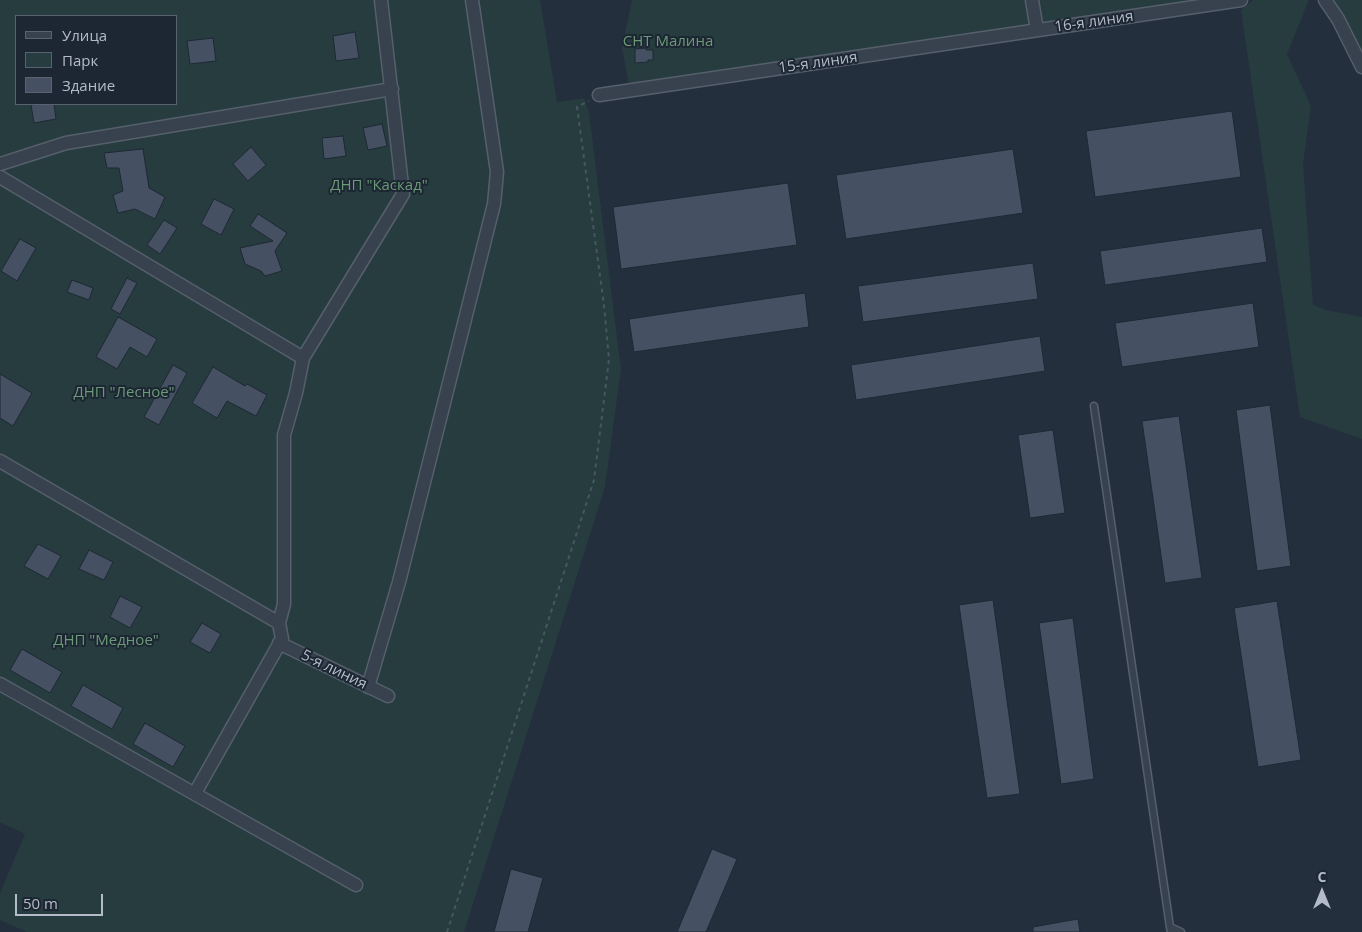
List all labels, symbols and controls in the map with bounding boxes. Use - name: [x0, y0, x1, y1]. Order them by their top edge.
- street label: 16-я линия: [1053, 8, 1135, 36]
- legend: [15, 15, 178, 105]
- text: Улица: [62, 25, 107, 45]
- park label: СНТ Малина: [623, 33, 713, 51]
- street label: 15-я линия: [777, 49, 859, 77]
- text: Парк: [62, 50, 98, 70]
- text: Здание: [62, 75, 115, 95]
- park label: ДНП "Каскад": [330, 177, 428, 195]
- park label: ДНП "Лесное": [73, 384, 175, 402]
- park label: ДНП "Медное": [53, 632, 159, 650]
- street label: 5-я линия: [298, 646, 370, 694]
- north arrow: [1297, 867, 1347, 917]
- text: С: [1318, 867, 1326, 886]
- scale bar: [18, 884, 105, 916]
- text: 50 m: [23, 893, 58, 913]

